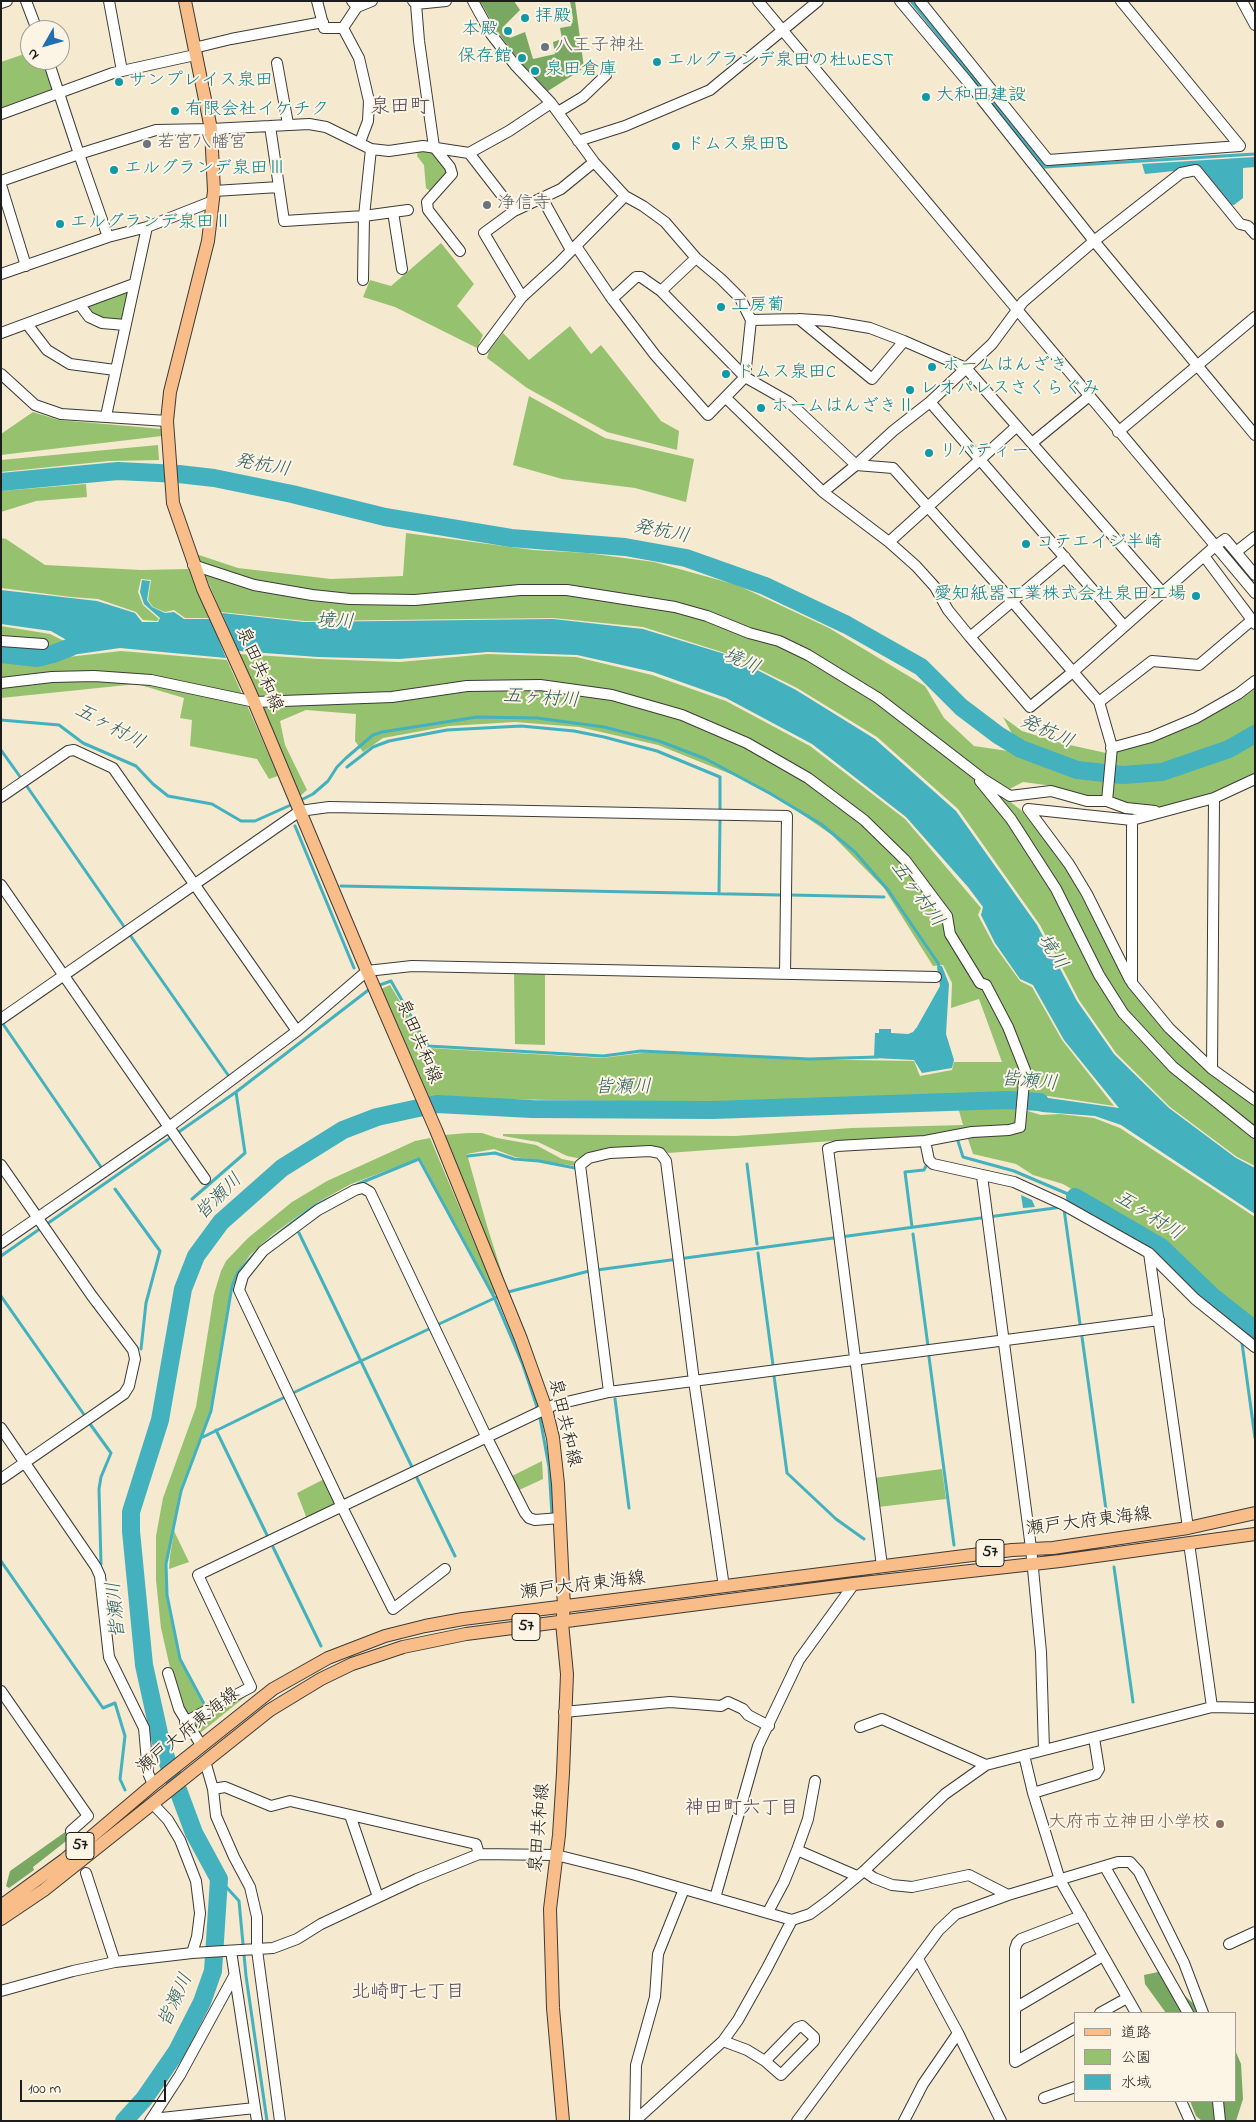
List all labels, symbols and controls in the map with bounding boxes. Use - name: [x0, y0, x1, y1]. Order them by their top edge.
- place label: 拝殿: [535, 7, 571, 29]
- marker: 拝殿: [519, 12, 531, 24]
- north arrow: [20, 20, 70, 70]
- place label: 本殿: [462, 20, 498, 42]
- marker: 本殿: [502, 25, 514, 37]
- place label: 八王子神社: [555, 36, 645, 58]
- marker: 八王子神社: [539, 41, 551, 53]
- text: N: [22, 44, 45, 64]
- place label: 保存館: [458, 47, 512, 69]
- place label: エルグランデ泉田の杜WEST: [667, 51, 894, 73]
- marker: 保存館: [516, 52, 528, 64]
- marker: エルグランデ泉田の杜WEST: [651, 56, 663, 68]
- place label: 泉田倉庫: [545, 60, 617, 82]
- marker: 泉田倉庫: [529, 65, 541, 77]
- place label: サンプレイス泉田: [129, 71, 273, 93]
- marker: サンプレイス泉田: [113, 76, 125, 88]
- place label: 大和田建設: [936, 86, 1026, 108]
- marker: 大和田建設: [920, 91, 932, 103]
- district label: 泉田町: [370, 97, 430, 121]
- place label: 有限会社イケチク: [185, 100, 329, 122]
- marker: 有限会社イケチク: [169, 105, 181, 117]
- place label: 若宮八幡宮: [157, 133, 247, 155]
- place label: ドムス泉田B: [686, 135, 788, 157]
- marker: 若宮八幡宮: [141, 138, 153, 150]
- marker: ドムス泉田B: [670, 140, 682, 152]
- place label: エルグランデ泉田Ⅲ: [124, 159, 286, 181]
- marker: エルグランデ泉田Ⅲ: [108, 164, 120, 176]
- place label: 浄信寺: [497, 194, 551, 216]
- marker: 浄信寺: [481, 199, 493, 211]
- place label: エルグランデ泉田Ⅱ: [70, 213, 232, 235]
- marker: エルグランデ泉田Ⅱ: [54, 218, 66, 230]
- place label: 工房葡: [731, 296, 785, 318]
- marker: 工房葡: [715, 301, 727, 313]
- place label: ホームはんざき: [942, 356, 1068, 378]
- marker: ホームはんざき: [926, 361, 938, 373]
- place label: ドムス泉田C: [736, 363, 836, 385]
- marker: ドムス泉田C: [720, 368, 732, 380]
- place label: レオパレスさくらぐみ: [920, 379, 1100, 401]
- marker: レオパレスさくらぐみ: [904, 384, 916, 396]
- place label: ホームはんざきⅡ: [771, 397, 915, 419]
- marker: ホームはんざきⅡ: [755, 402, 767, 414]
- place label: リバティー: [939, 442, 1029, 464]
- marker: リバティー: [923, 447, 935, 459]
- water label: 発杭川: [232, 451, 292, 483]
- water label: 発杭川: [631, 516, 691, 550]
- place label: コテエイジ半崎: [1036, 533, 1162, 555]
- marker: コテエイジ半崎: [1020, 538, 1032, 550]
- place label: 愛知紙器工業株式会社泉田工場: [934, 585, 1186, 607]
- marker: 愛知紙器工業株式会社泉田工場: [1190, 590, 1202, 602]
- water label: 境川: [315, 611, 355, 635]
- street label: 泉田共和線: [230, 624, 286, 716]
- water label: 境川: [719, 645, 763, 681]
- water label: 五ヶ村川: [502, 686, 580, 714]
- water label: 五ヶ村川: [70, 700, 148, 756]
- water label: 発杭川: [1015, 711, 1077, 755]
- water label: 五ヶ村川: [884, 858, 948, 932]
- water label: 境川: [1031, 931, 1071, 975]
- street label: 泉田共和線: [389, 996, 445, 1088]
- water label: 皆瀬川: [1000, 1069, 1058, 1097]
- water label: 皆瀬川: [595, 1078, 651, 1100]
- water label: 皆瀬川: [192, 1170, 248, 1226]
- water label: 五ヶ村川: [1110, 1187, 1186, 1247]
- street label: 泉田共和線: [542, 1377, 584, 1469]
- street label: 瀬戸大府東海線: [1025, 1505, 1153, 1541]
- road number: 57: [976, 1540, 1004, 1566]
- street label: 瀬戸大府東海線: [519, 1569, 647, 1605]
- water label: 皆瀬川: [104, 1581, 132, 1639]
- road number: 57: [512, 1614, 540, 1640]
- street label: 瀬戸大府東海線: [133, 1684, 245, 1780]
- street label: 泉田共和線: [526, 1782, 556, 1874]
- district label: 神田町六丁目: [685, 1799, 799, 1821]
- place label: 大府市立神田小学校: [1048, 1813, 1210, 1835]
- marker: 大府市立神田小学校: [1214, 1818, 1226, 1830]
- road number: 57: [66, 1832, 94, 1860]
- water label: 皆瀬川: [155, 1970, 199, 2032]
- district label: 北崎町七丁目: [351, 1983, 465, 2005]
- legend: [1074, 2012, 1236, 2102]
- text: 道路: [1121, 2022, 1151, 2044]
- text: 公園: [1121, 2047, 1151, 2069]
- scale bar: [22, 2070, 169, 2102]
- text: 水域: [1121, 2072, 1151, 2094]
- text: 100 m: [28, 2078, 61, 2100]

